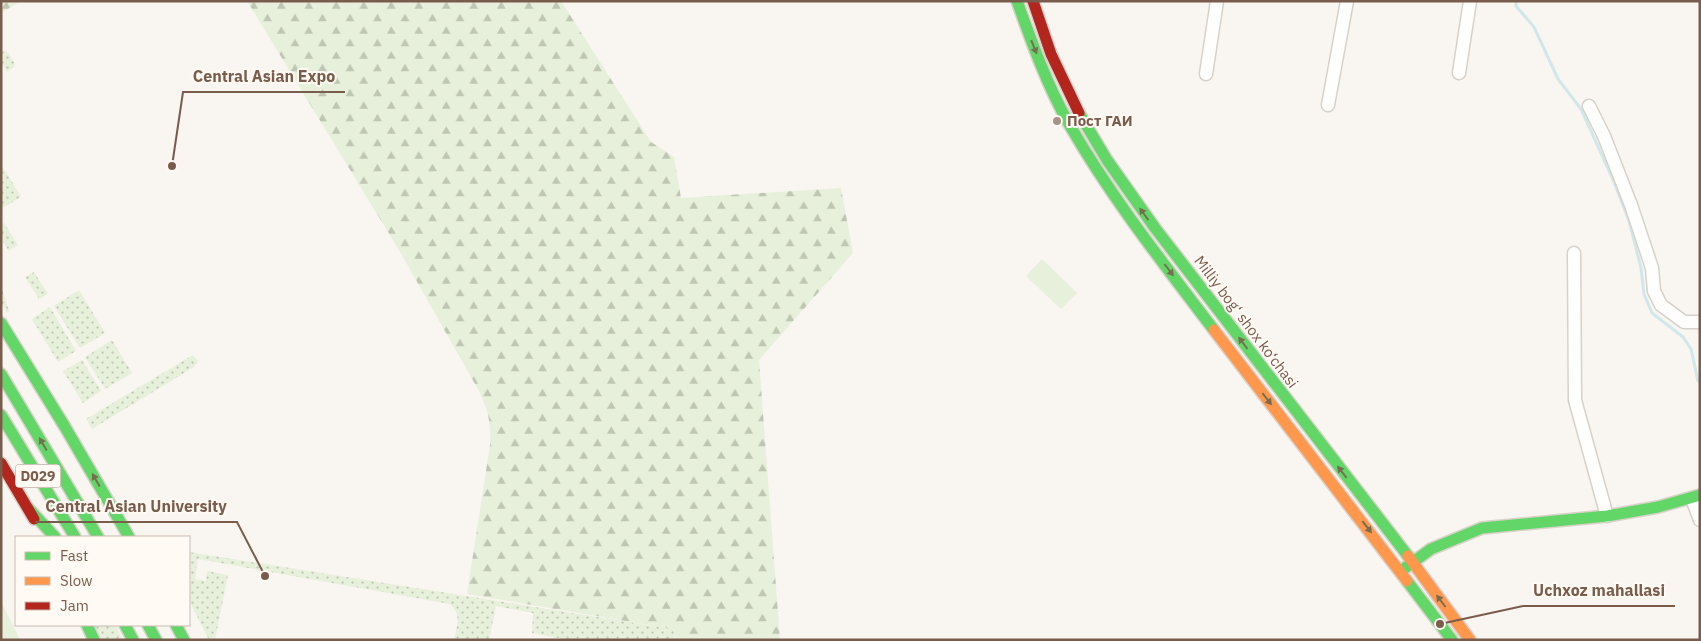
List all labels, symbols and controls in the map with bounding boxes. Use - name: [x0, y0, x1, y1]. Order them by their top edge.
- one-way arrow: [1030, 40, 1038, 55]
- callout: Central Asian Expo: [183, 61, 345, 92]
- text: Central Asian Expo: [193, 66, 335, 86]
- place label: Пост ГАИ: [1067, 111, 1133, 130]
- marker: Пост ГАИ: [1051, 115, 1063, 127]
- one-way arrow: [1139, 208, 1150, 221]
- street label: Milliy bog‘ shox ko‘chasi: [1190, 252, 1302, 392]
- one-way arrow: [1164, 263, 1174, 277]
- one-way arrow: [1237, 337, 1248, 350]
- one-way arrow: [1262, 392, 1273, 405]
- one-way arrow: [39, 437, 48, 450]
- road number: D029: [15, 464, 60, 488]
- one-way arrow: [1337, 466, 1348, 479]
- one-way arrow: [91, 473, 100, 486]
- callout: Central Asian University: [35, 491, 237, 522]
- text: Central Asian University: [45, 496, 227, 516]
- one-way arrow: [1361, 520, 1372, 533]
- legend: [15, 536, 190, 626]
- text: Fast: [60, 546, 88, 565]
- text: Slow: [60, 571, 93, 590]
- callout: Uchxoz mahallasi: [1523, 575, 1675, 606]
- text: Uchxoz mahallasi: [1533, 580, 1665, 600]
- one-way arrow: [1436, 594, 1446, 608]
- text: Jam: [60, 596, 89, 615]

